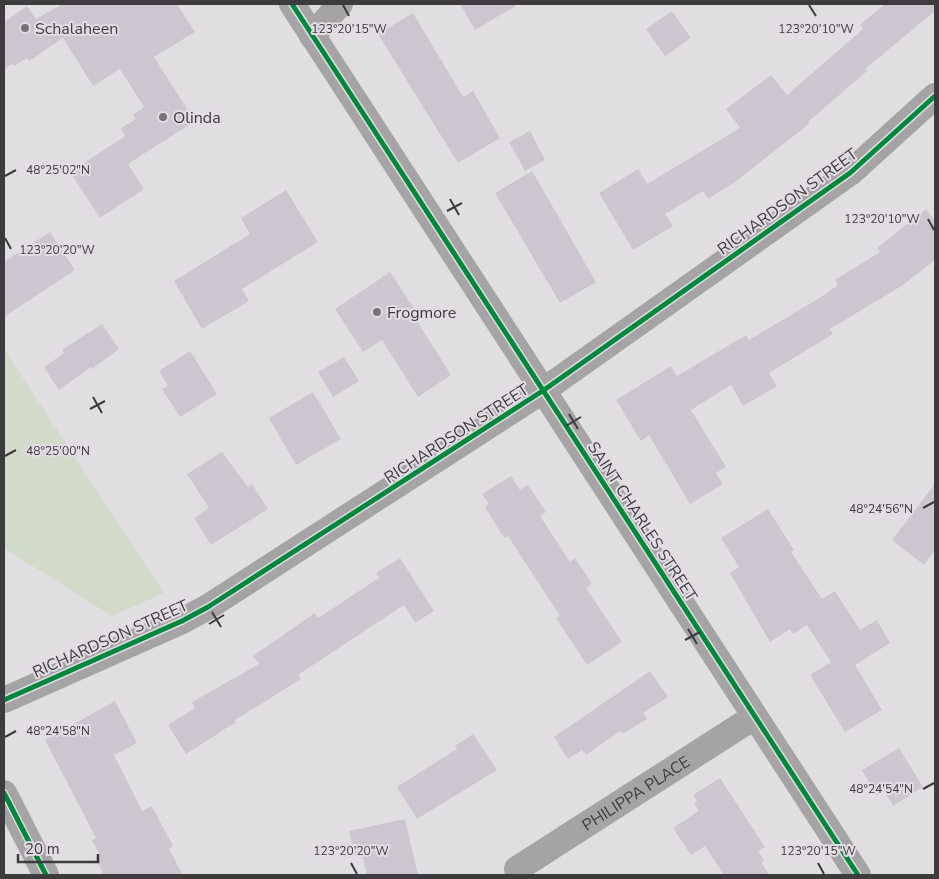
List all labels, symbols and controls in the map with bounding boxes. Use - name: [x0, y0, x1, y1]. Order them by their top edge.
- place label: Schalaheen: [35, 18, 118, 40]
- text: 123°20'15"W: [311, 21, 387, 37]
- text: 123°20'10"W: [778, 21, 854, 37]
- marker: Schalaheen: [19, 22, 31, 34]
- place label: Olinda: [173, 107, 221, 129]
- marker: Olinda: [157, 111, 169, 123]
- street label: RICHARDSON STREET: [713, 143, 862, 260]
- text: 48°25'02"N: [26, 162, 90, 178]
- text: 123°20'10"W: [844, 211, 920, 227]
- text: 123°20'20"W: [19, 242, 95, 258]
- place label: Frogmore: [387, 302, 456, 324]
- marker: Frogmore: [371, 306, 383, 318]
- street label: RICHARDSON STREET: [380, 379, 533, 489]
- street label: SAINT CHARLES STREET: [582, 437, 702, 606]
- text: 48°25'00"N: [26, 443, 90, 459]
- text: 48°24'56"N: [849, 501, 913, 517]
- street label: RICHARDSON STREET: [29, 595, 192, 683]
- text: 48°24'58"N: [26, 723, 90, 739]
- street label: PHILIPPA PLACE: [578, 751, 694, 837]
- text: 48°24'54"N: [849, 781, 913, 797]
- scale bar: [18, 832, 98, 864]
- text: 20 m: [25, 839, 60, 859]
- text: 123°20'20"W: [313, 843, 389, 859]
- text: 123°20'15"W: [780, 843, 856, 859]

